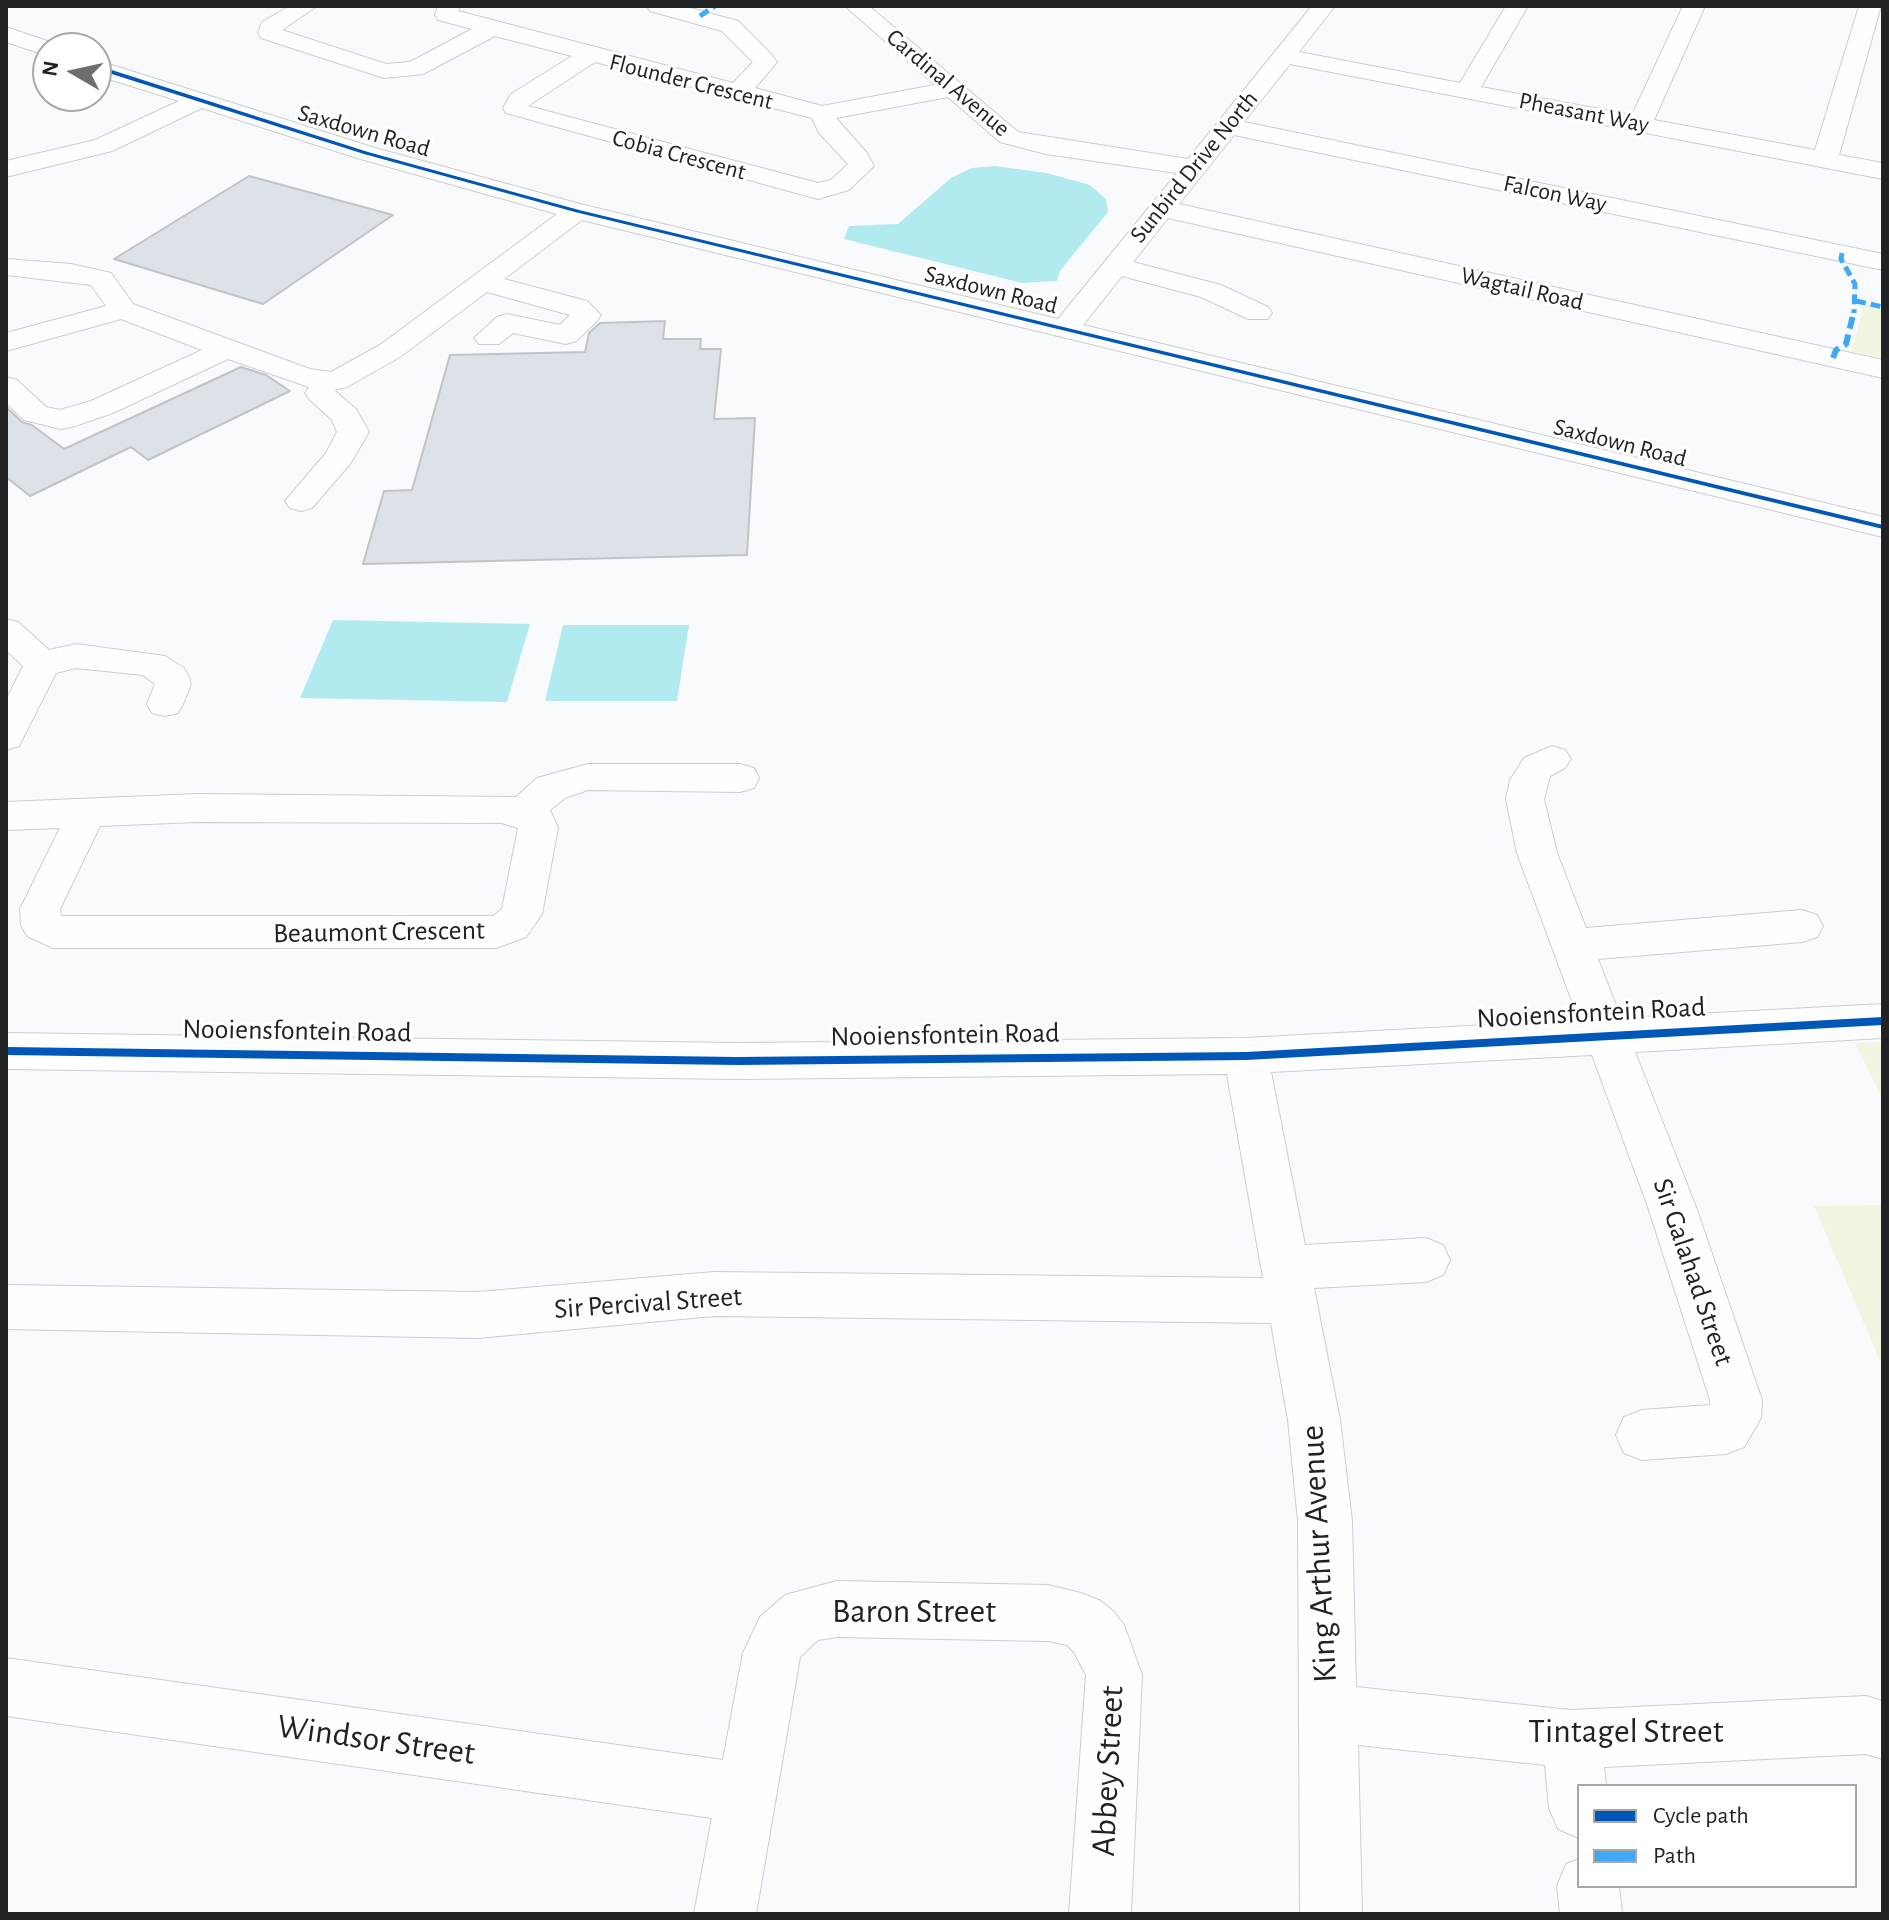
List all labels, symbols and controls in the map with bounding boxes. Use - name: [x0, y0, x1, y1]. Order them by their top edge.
- street label: Cardinal Avenue: [880, 23, 1016, 143]
- north arrow: [32, 32, 112, 112]
- street label: Flounder Crescent: [606, 48, 776, 116]
- text: N: [38, 59, 62, 78]
- street label: Sunbird Drive North: [1124, 85, 1264, 249]
- street label: Pheasant Way: [1516, 86, 1652, 140]
- street label: Saxdown Road: [295, 98, 433, 164]
- street label: Cobia Crescent: [609, 123, 749, 187]
- street label: Falcon Way: [1501, 169, 1609, 219]
- street label: Saxdown Road: [921, 260, 1061, 320]
- street label: Wagtail Road: [1458, 261, 1586, 317]
- street label: Saxdown Road: [1550, 413, 1690, 473]
- street label: Beaumont Crescent: [273, 913, 485, 951]
- street label: Nooiensfontein Road: [1476, 990, 1706, 1036]
- street label: Nooiensfontein Road: [182, 1012, 412, 1050]
- street label: Nooiensfontein Road: [830, 1016, 1060, 1054]
- street label: Sir Galahad Street: [1645, 1174, 1741, 1370]
- street label: Sir Percival Street: [553, 1280, 743, 1326]
- street label: King Arthur Avenue: [1292, 1424, 1346, 1684]
- street label: Baron Street: [832, 1592, 996, 1632]
- street label: Abbey Street: [1083, 1685, 1133, 1857]
- street label: Windsor Street: [274, 1706, 478, 1774]
- street label: Tintagel Street: [1528, 1712, 1724, 1752]
- legend: [1577, 1784, 1857, 1888]
- text: Cycle path: [1653, 1804, 1749, 1828]
- text: Path: [1653, 1844, 1696, 1868]

